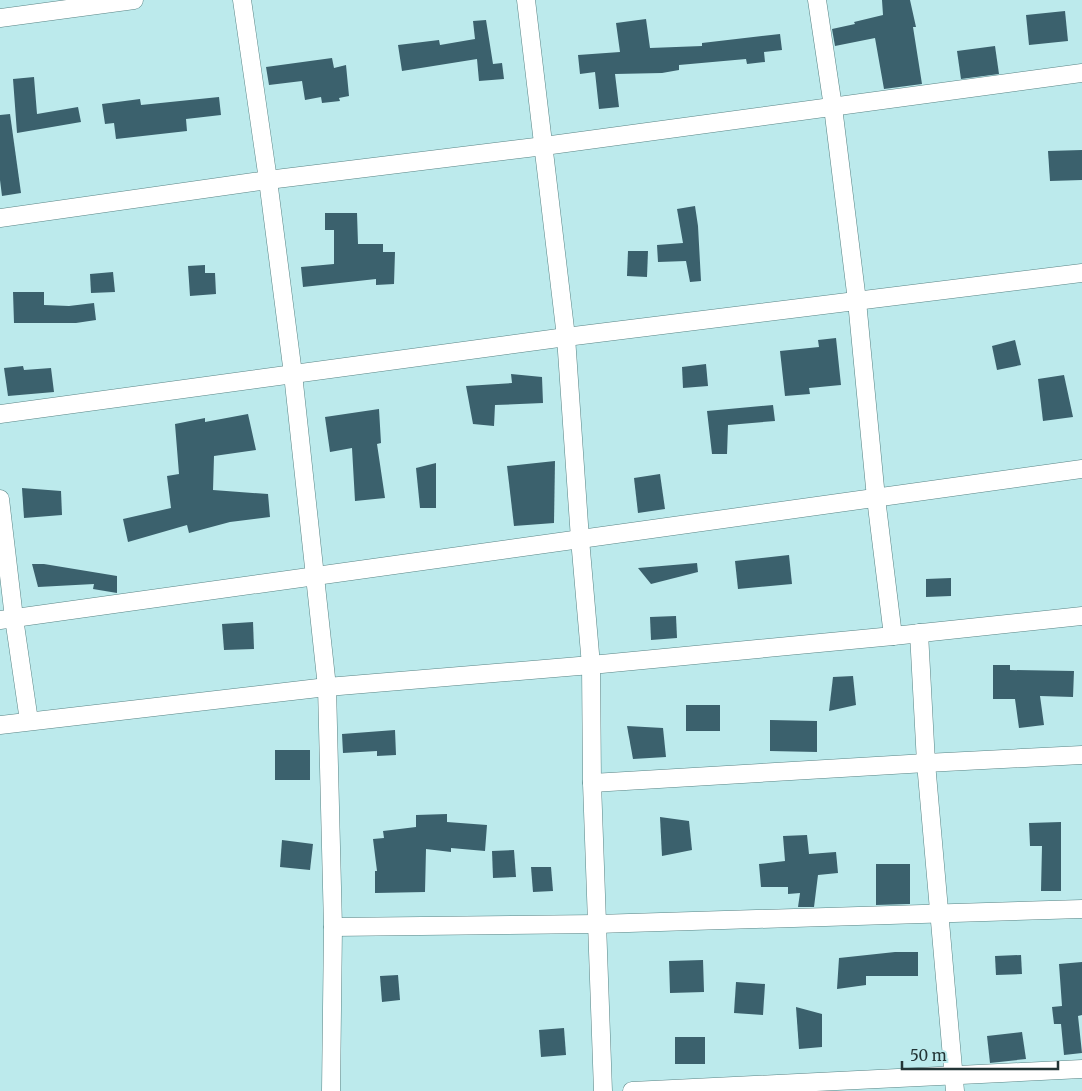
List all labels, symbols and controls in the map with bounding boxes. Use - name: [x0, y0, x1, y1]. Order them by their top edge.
- scale bar: [902, 1038, 1058, 1070]
- text: 50 m: [910, 1046, 947, 1065]

